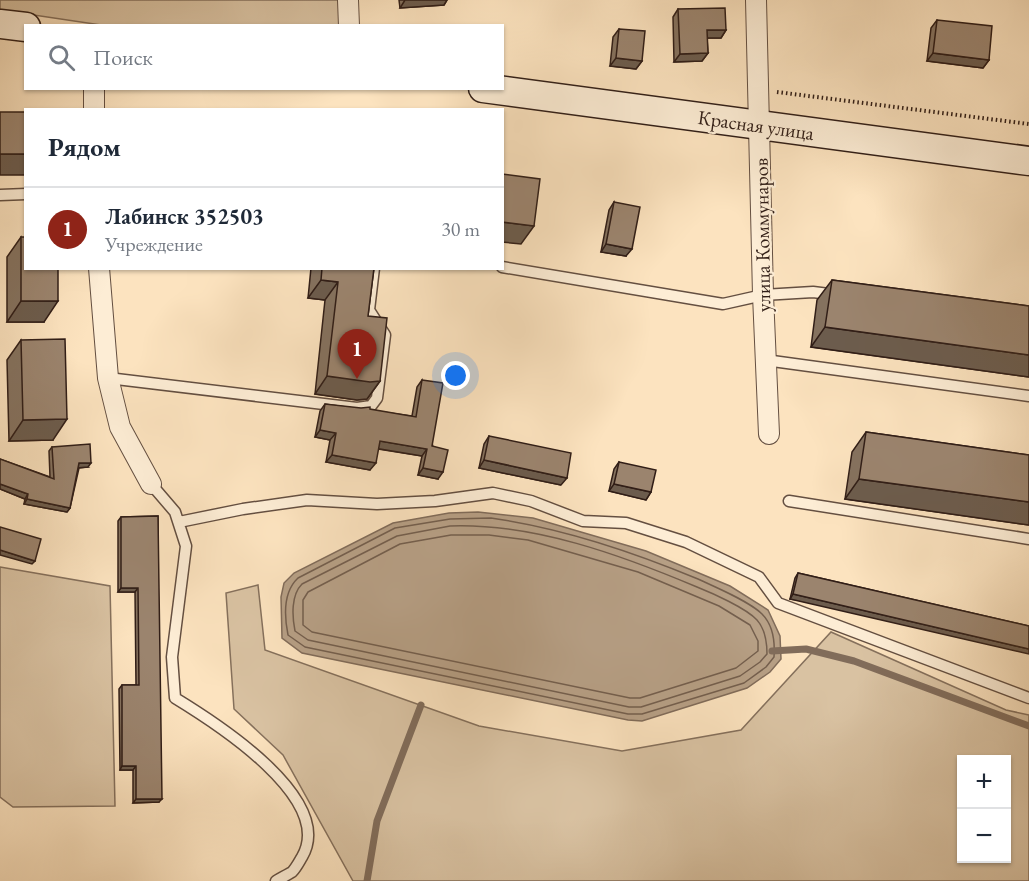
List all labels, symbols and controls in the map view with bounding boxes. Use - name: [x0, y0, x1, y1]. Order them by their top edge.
- search box: [24, 24, 504, 90]
- icon: search: [45, 41, 78, 74]
- text: Поиск: [93, 43, 153, 72]
- street label: Красная улица: [696, 104, 816, 146]
- text: Рядом: [48, 130, 121, 164]
- street label: улица Коммунаров: [748, 158, 776, 312]
- text: Лабинск 352503: [105, 202, 264, 231]
- text: 1: [62, 216, 73, 242]
- text: 30 m: [441, 216, 480, 242]
- text: Учреждение: [105, 231, 203, 257]
- pin: 1: [338, 330, 376, 379]
- your location: [441, 361, 470, 390]
- map controls: [957, 755, 1011, 863]
- button: +: [957, 755, 1011, 809]
- button: −: [957, 809, 1011, 863]

